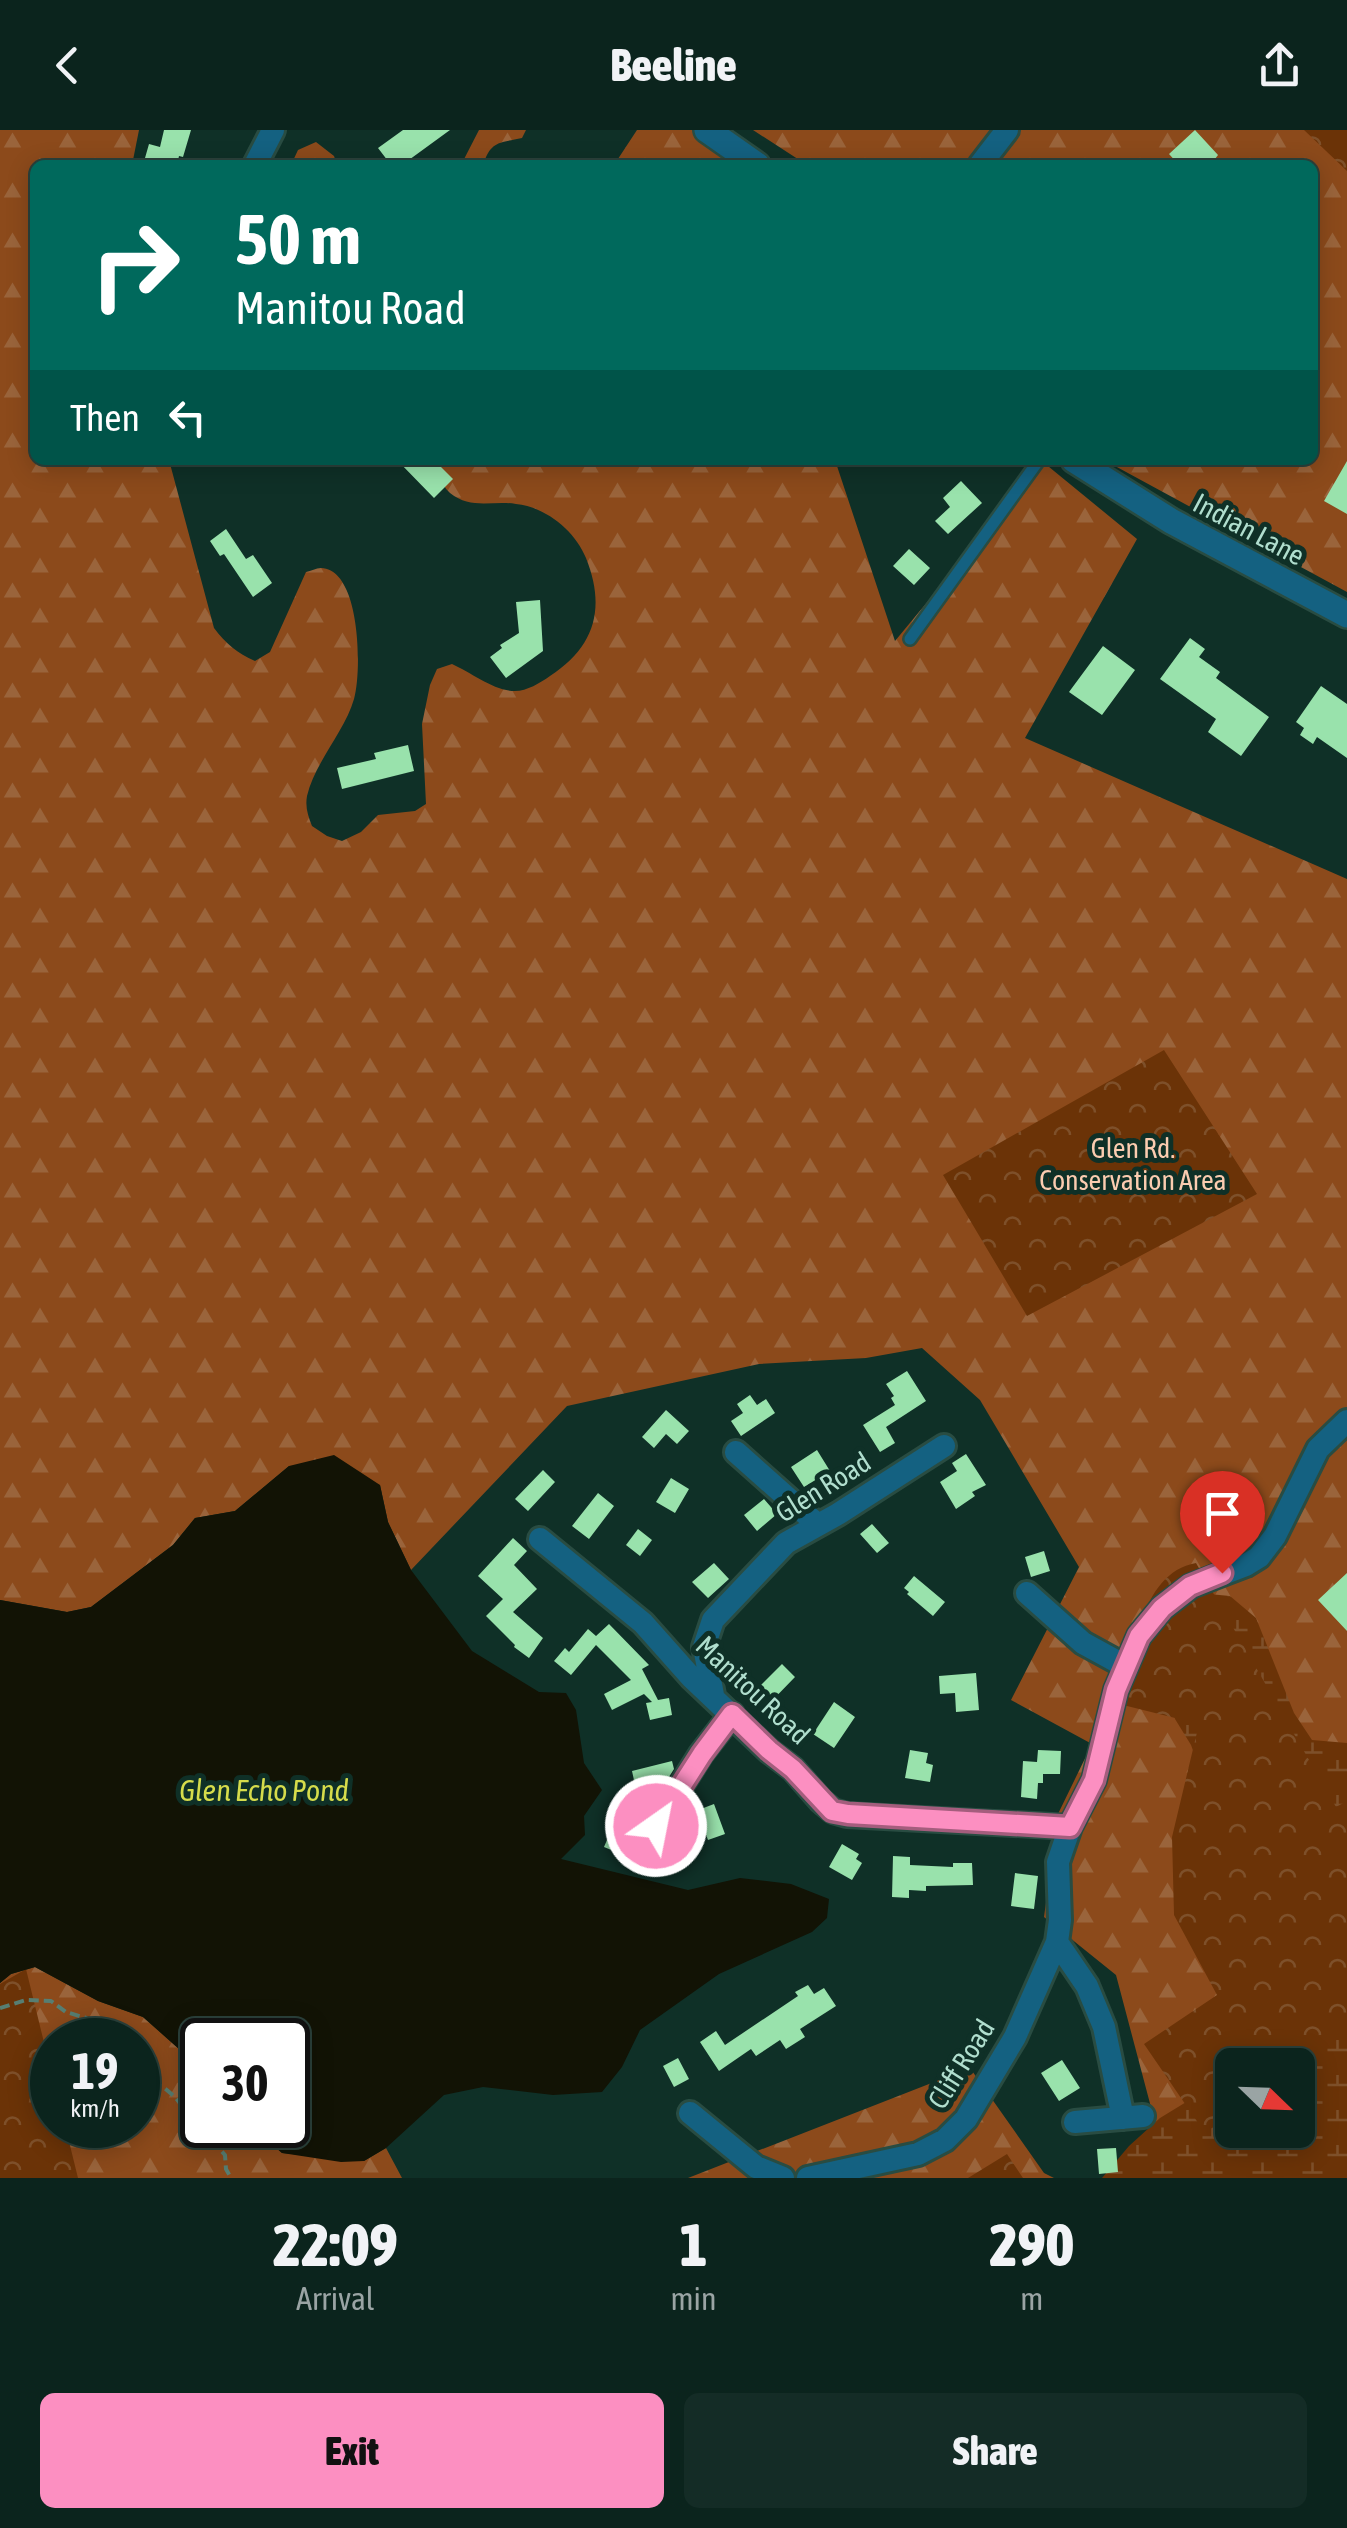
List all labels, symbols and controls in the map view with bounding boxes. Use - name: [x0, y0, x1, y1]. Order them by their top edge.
- icon: back: [40, 38, 95, 93]
- icon: share: [1252, 38, 1307, 93]
- text: Beeline: [610, 39, 737, 91]
- text: 50 m: [235, 199, 361, 279]
- icon: right: [70, 200, 200, 330]
- text: Manitou Road: [235, 282, 466, 334]
- icon: left: [160, 390, 215, 445]
- text: Then: [70, 396, 140, 439]
- street label: Indian Lane: [1188, 486, 1310, 572]
- park label: Glen Rd. Conservation Area: [1039, 1132, 1227, 1196]
- street label: Glen Road: [770, 1445, 876, 1529]
- pin: [1180, 1471, 1265, 1574]
- icon: arrive: [1195, 1486, 1250, 1541]
- street label: Manitou Road: [690, 1629, 816, 1751]
- water label: Glen Echo Pond: [179, 1773, 349, 1807]
- position arrow: [604, 1774, 708, 1878]
- street label: Cliff Road: [921, 2014, 1001, 2114]
- speed limit sign: 30: [180, 2018, 310, 2148]
- text: 19: [71, 2042, 118, 2100]
- north arrow: [1215, 2048, 1315, 2148]
- map controls: [1215, 2048, 1315, 2148]
- text: km/h: [70, 2094, 120, 2122]
- text: 22:09: [273, 2210, 398, 2279]
- text: 1: [679, 2210, 708, 2279]
- text: 290: [989, 2210, 1074, 2279]
- text: Arrival: [296, 2280, 374, 2317]
- text: min: [671, 2280, 716, 2317]
- text: m: [1020, 2280, 1043, 2317]
- button: Exit: [40, 2393, 664, 2508]
- button: Share: [684, 2393, 1307, 2508]

